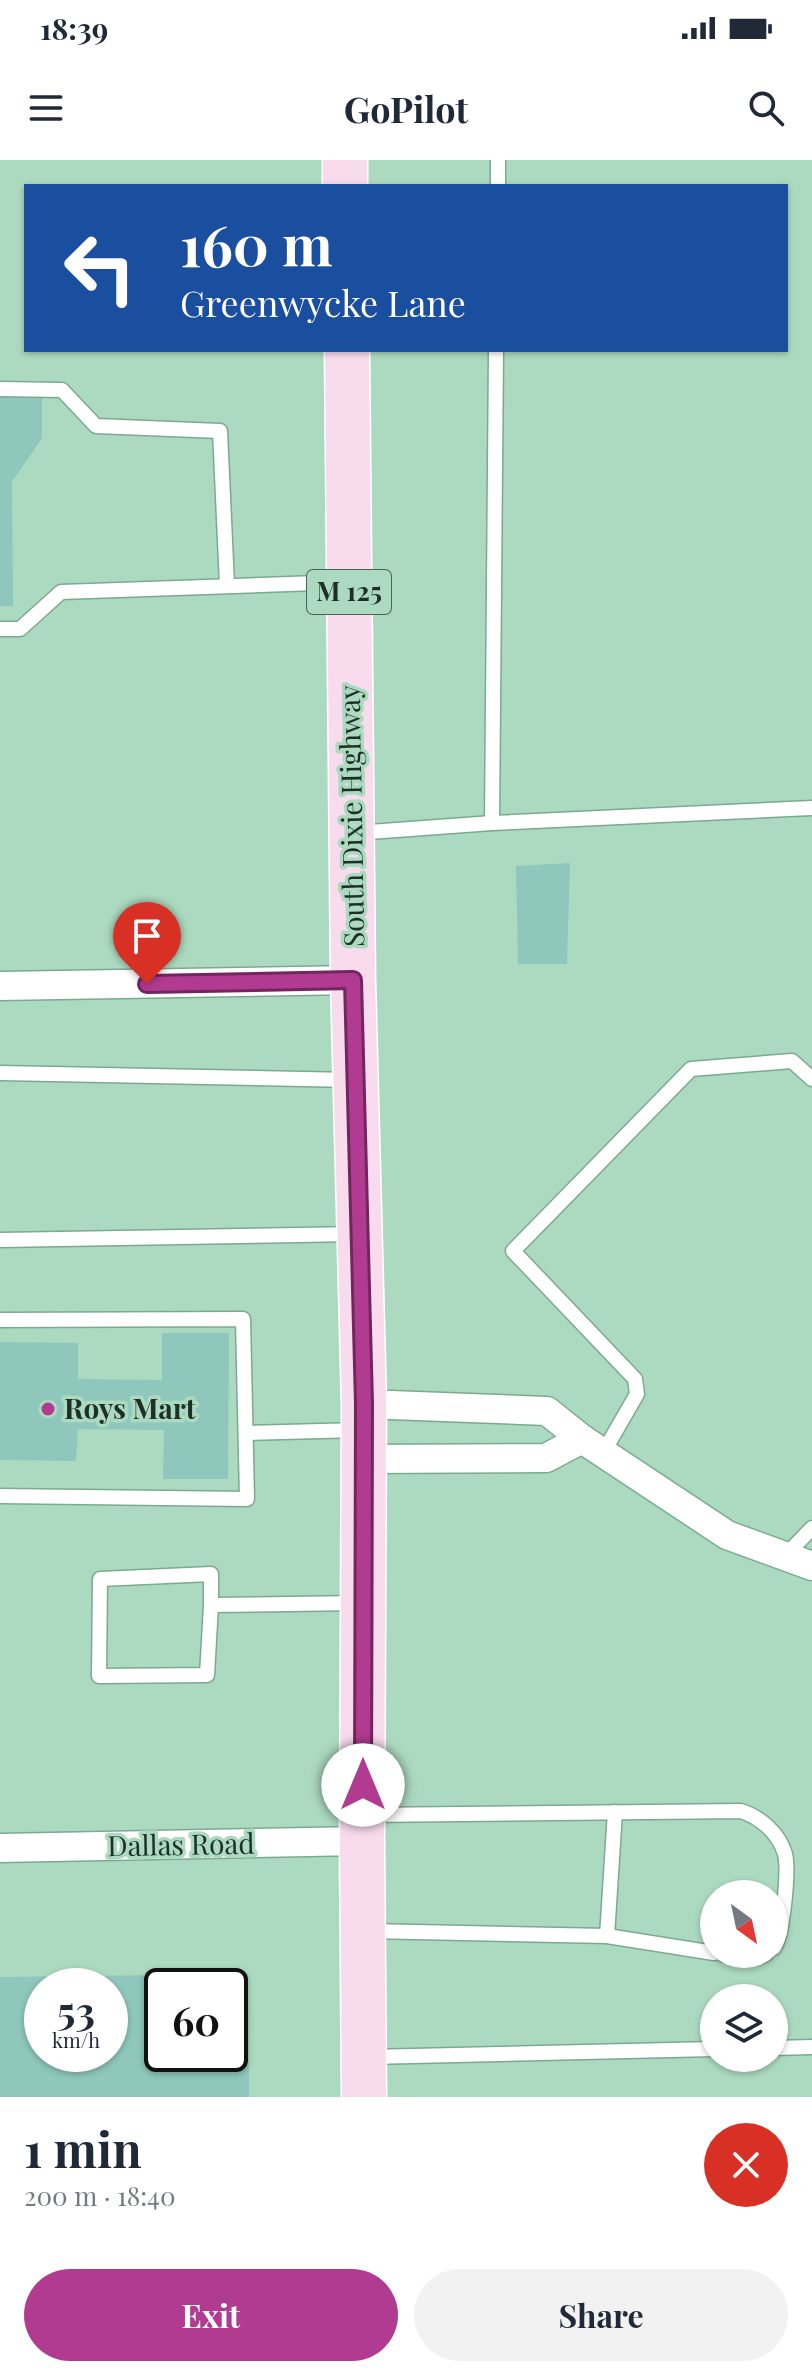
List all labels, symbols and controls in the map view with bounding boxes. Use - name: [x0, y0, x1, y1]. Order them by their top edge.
- text: 18:39: [40, 8, 108, 48]
- text: GoPilot: [344, 84, 468, 132]
- icon: menu: [24, 86, 68, 130]
- icon: search: [744, 86, 788, 130]
- text: 160 m: [180, 206, 333, 281]
- icon: left: [48, 216, 152, 320]
- text: Greenwycke Lane: [180, 278, 466, 326]
- road number: M 125: [307, 570, 391, 614]
- street label: South Dixie Highway: [330, 685, 371, 947]
- pin: [113, 902, 181, 984]
- icon: arrive: [125, 914, 169, 958]
- place label: Roys Mart: [64, 1389, 196, 1426]
- marker: Roys Mart: [39, 1400, 57, 1418]
- position arrow: [321, 1743, 405, 1827]
- street label: Dallas Road: [107, 1824, 255, 1863]
- north arrow: [700, 1880, 788, 1968]
- map controls: [700, 1880, 788, 2072]
- speed limit sign: 60: [144, 1968, 248, 2072]
- text: 53: [57, 1983, 95, 2036]
- button: layers: [700, 1984, 788, 2072]
- text: km/h: [52, 2026, 100, 2053]
- text: 1 min: [24, 2116, 142, 2180]
- button: close: [704, 2123, 788, 2207]
- text: 200 m · 18:40: [24, 2178, 176, 2213]
- button: Exit: [24, 2269, 398, 2361]
- button: Share: [414, 2269, 788, 2361]

